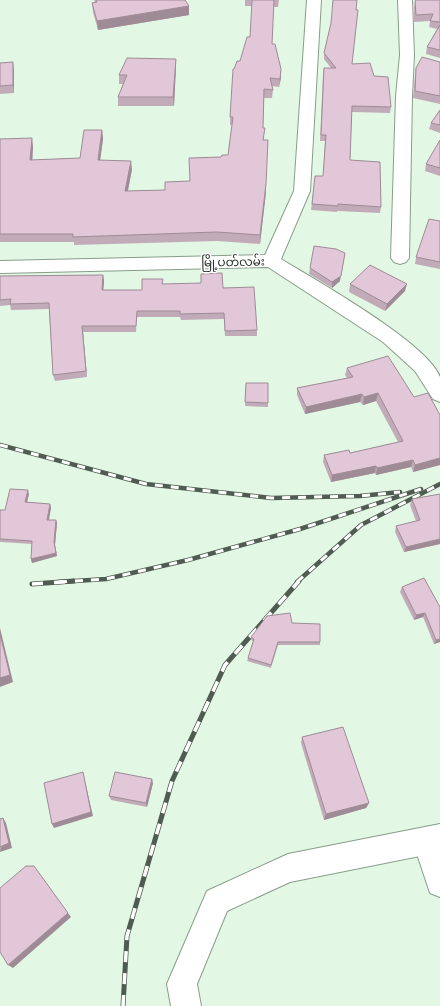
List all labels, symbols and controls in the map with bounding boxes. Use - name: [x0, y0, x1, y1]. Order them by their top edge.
- street label: မြို့ပတ်လမ်း: [201, 252, 265, 273]

